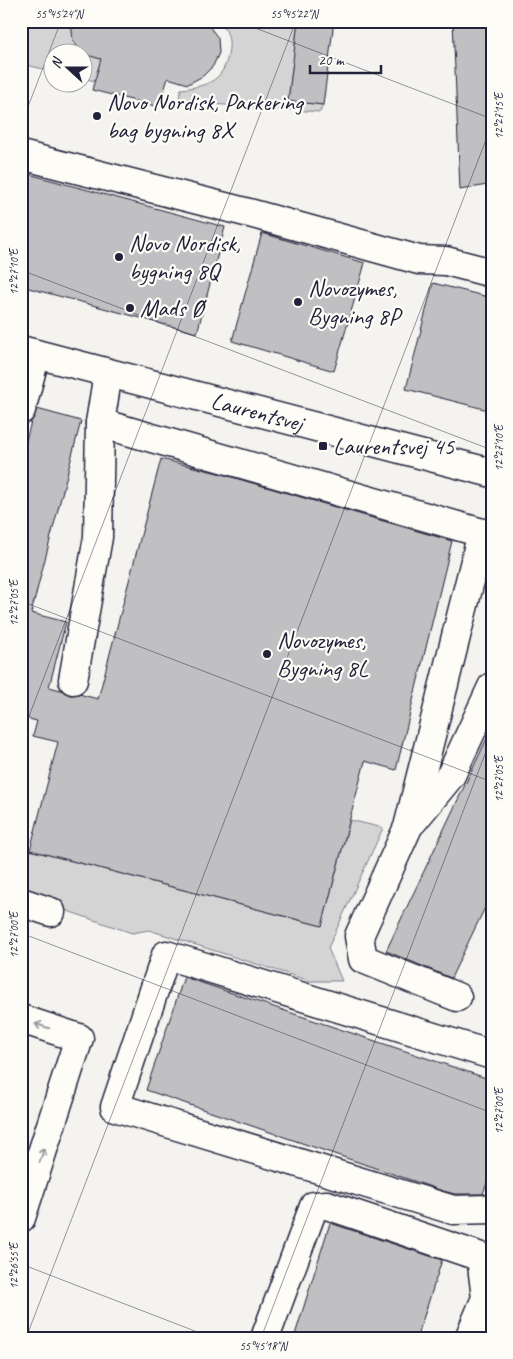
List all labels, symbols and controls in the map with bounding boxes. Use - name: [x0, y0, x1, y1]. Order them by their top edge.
- text: 55°45'24"N: [35, 6, 84, 22]
- text: 55°45'22"N: [270, 6, 319, 22]
- north arrow: [42, 42, 92, 92]
- scale bar: [310, 42, 382, 74]
- text: 20 m: [318, 51, 345, 70]
- text: N: [47, 54, 67, 71]
- place label: Novo Nordisk, Parkering bag bygning 8X: [107, 87, 305, 145]
- text: 12°27'15"E: [491, 91, 507, 139]
- marker: Novo Nordisk, Parkering bag bygning 8X: [91, 110, 103, 122]
- place label: Novo Nordisk, bygning 8Q: [129, 228, 241, 286]
- text: 12°27'10"E: [6, 247, 22, 295]
- marker: Novo Nordisk, bygning 8Q: [113, 251, 125, 263]
- place label: Novozymes, Bygning 8P: [308, 273, 403, 331]
- place label: Mads Ø: [140, 293, 207, 323]
- marker: Novozymes, Bygning 8P: [292, 296, 304, 308]
- marker: Mads Ø: [124, 302, 136, 314]
- street label: Laurentsvej: [208, 385, 309, 439]
- text: 12°27'10"E: [491, 423, 507, 471]
- place label: Laurentsvej 45: [333, 431, 455, 461]
- marker: Laurentsvej 45: [317, 440, 329, 452]
- text: 12°27'05"E: [6, 578, 22, 626]
- place label: Novozymes, Bygning 8L: [277, 625, 368, 683]
- marker: Novozymes, Bygning 8L: [261, 648, 273, 660]
- text: 12°27'05"E: [491, 754, 507, 802]
- text: 12°27'00"E: [6, 910, 22, 958]
- one-way arrow: [35, 1021, 51, 1030]
- text: 12°27'00"E: [491, 1086, 507, 1134]
- one-way arrow: [37, 1148, 47, 1164]
- text: 12°26'55"E: [6, 1241, 22, 1289]
- text: 55°45'18"N: [239, 1338, 288, 1354]

